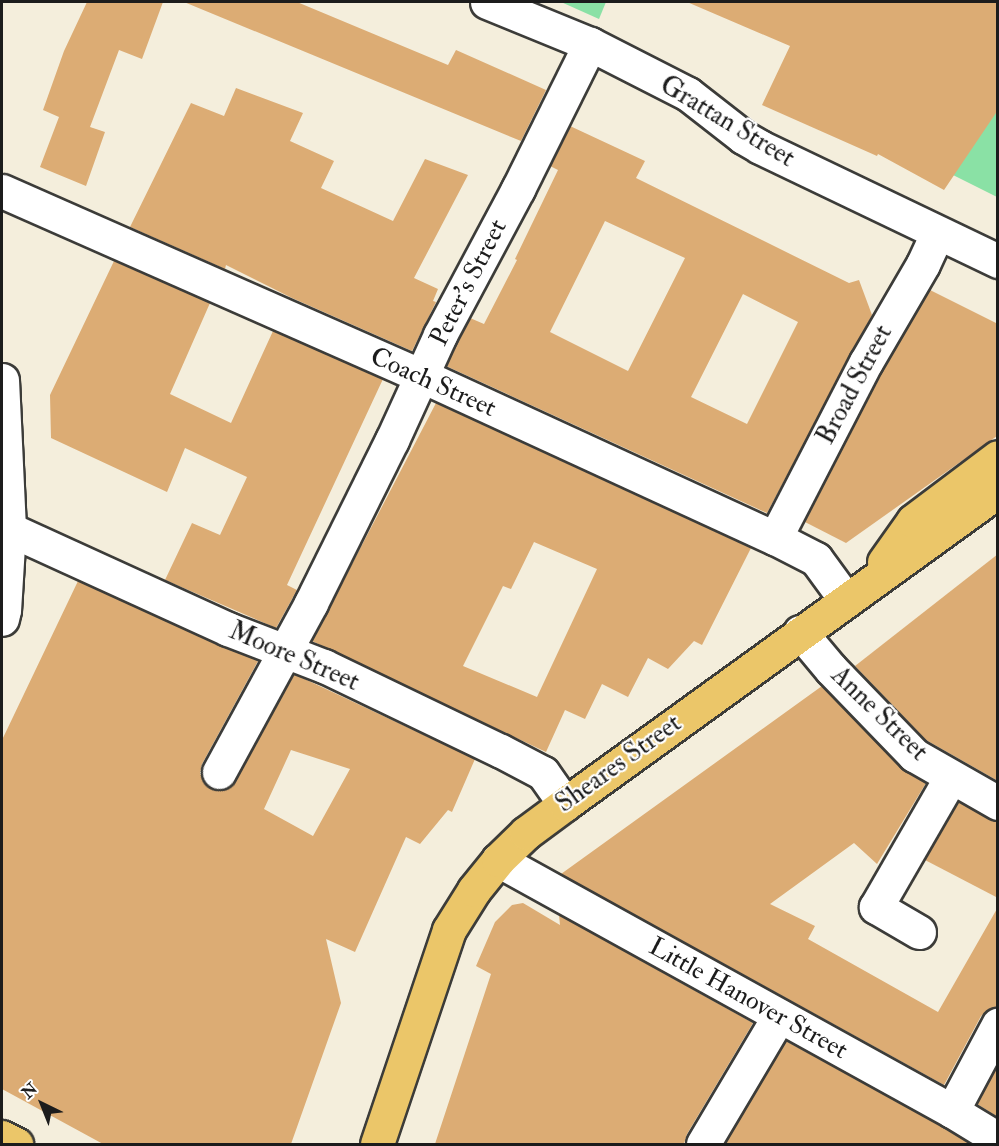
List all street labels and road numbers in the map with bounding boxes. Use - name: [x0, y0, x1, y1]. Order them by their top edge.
- street label: Grattan Street: [654, 70, 800, 174]
- street label: Peter's Street: [424, 215, 514, 351]
- street label: Broad Street: [811, 320, 899, 450]
- street label: Coach Street: [365, 341, 501, 425]
- street label: Moore Street: [224, 616, 364, 698]
- street label: Anne Street: [824, 660, 934, 768]
- street label: Sheares Street: [550, 708, 688, 820]
- street label: Little Hanover Street: [643, 931, 853, 1067]

